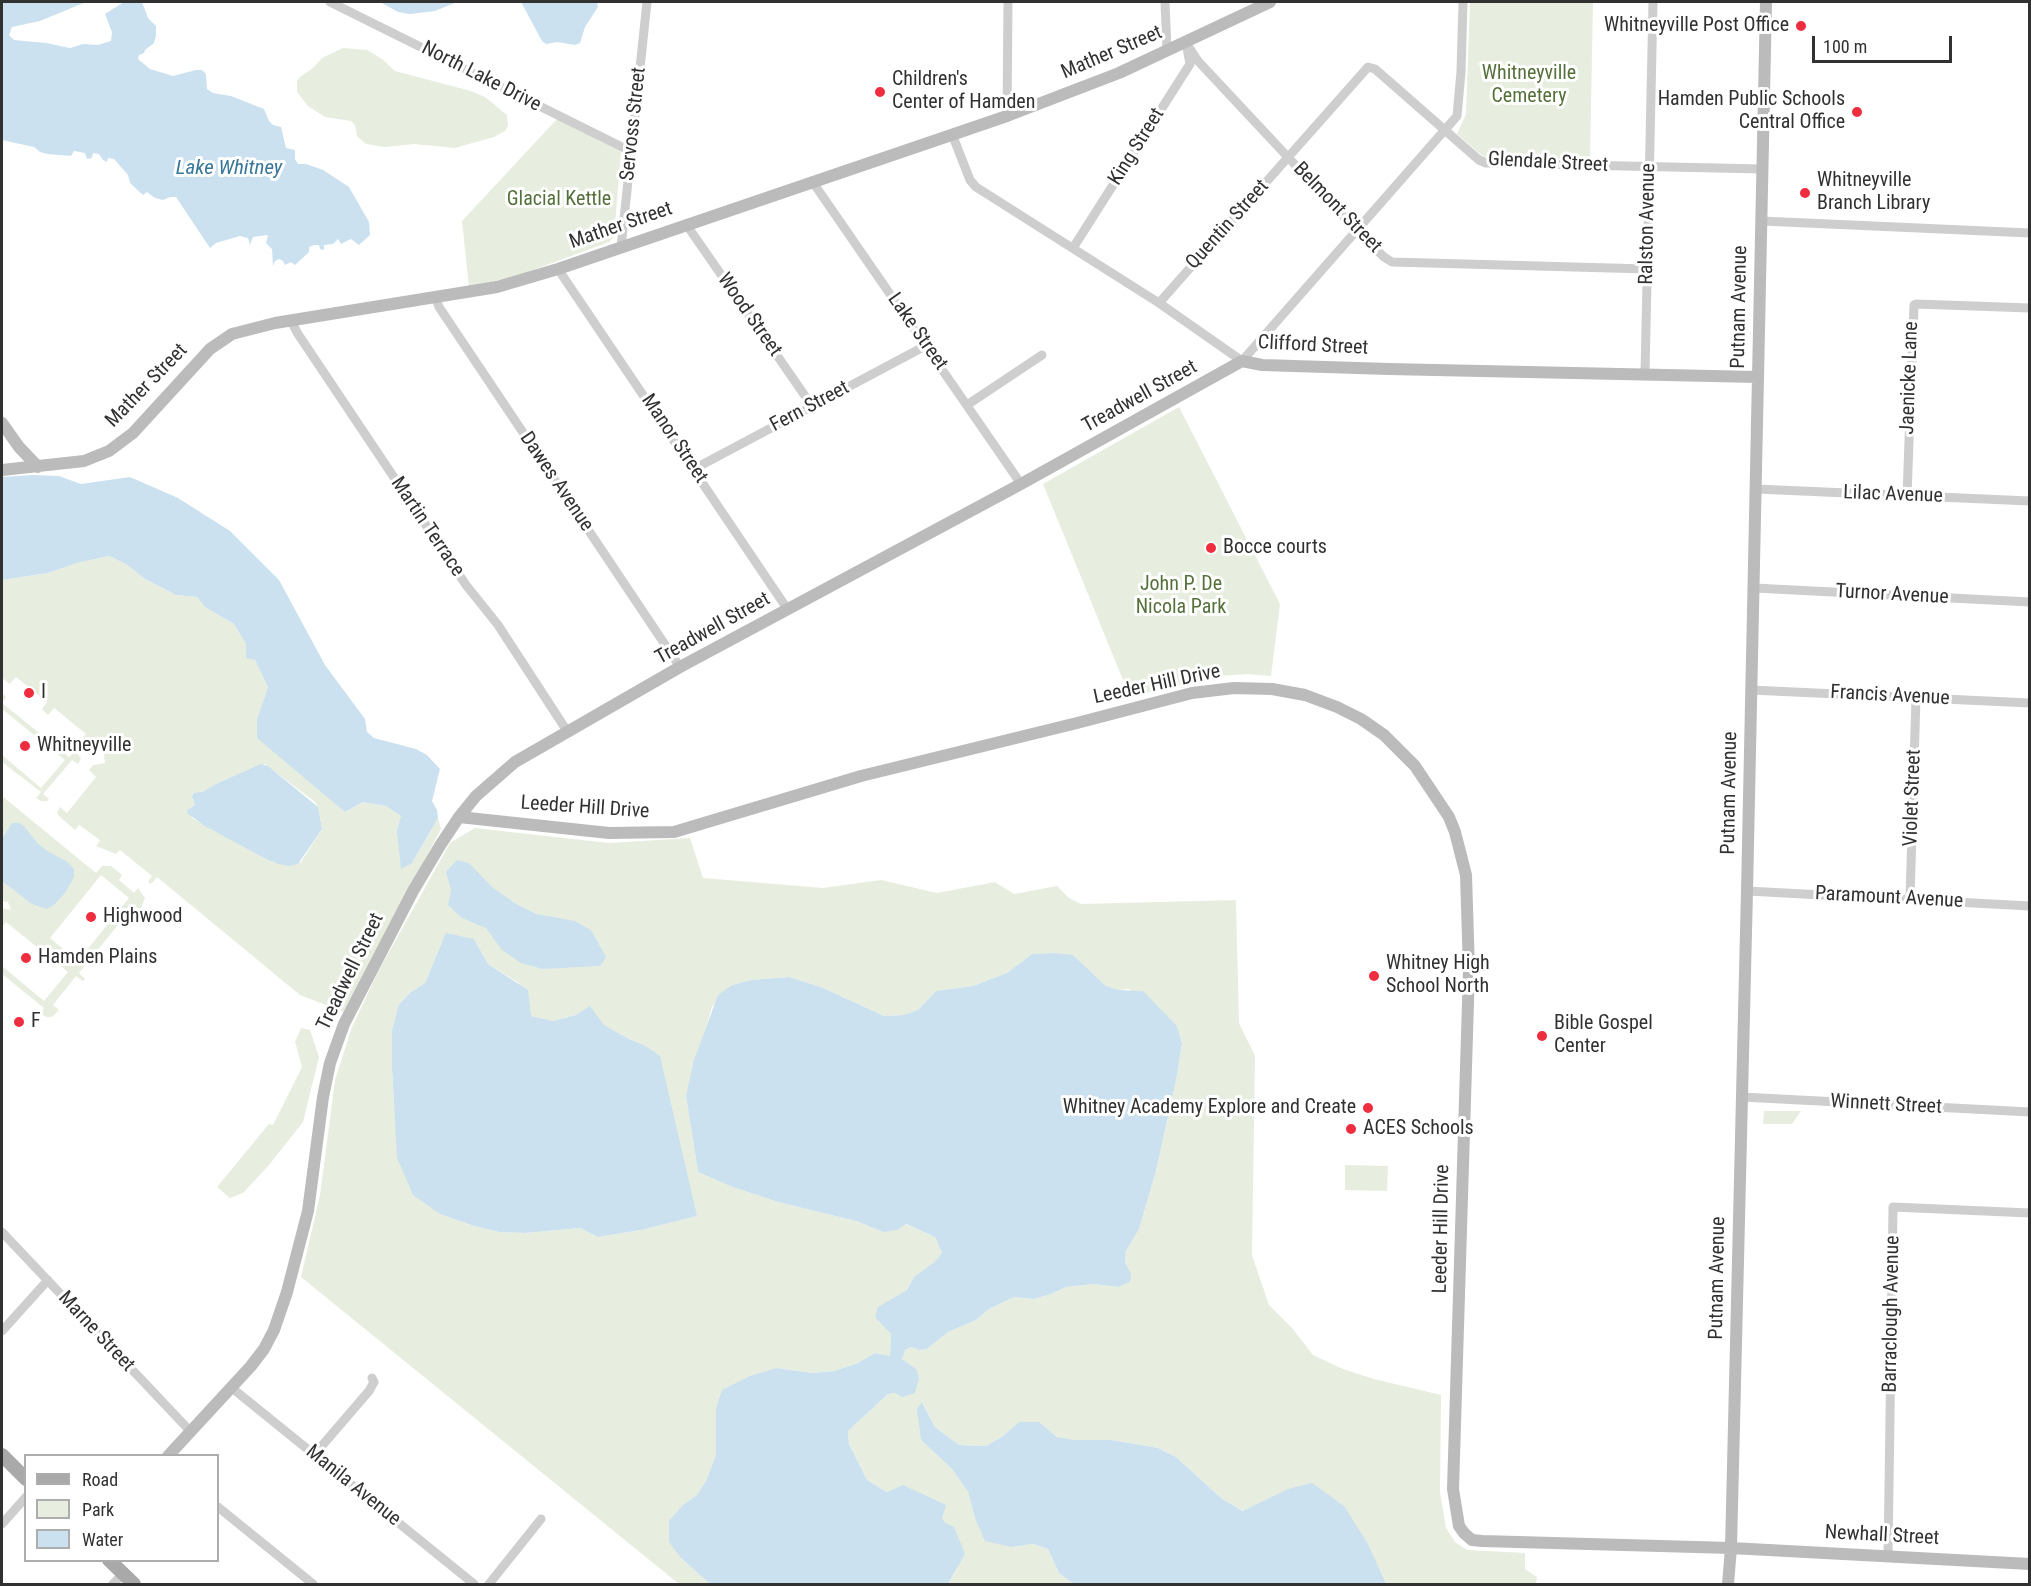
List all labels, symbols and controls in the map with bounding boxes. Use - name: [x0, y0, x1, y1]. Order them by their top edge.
- place label: Whitneyville Post Office: [1604, 14, 1789, 38]
- marker: Whitneyville Post Office: [1794, 19, 1808, 33]
- street label: Mather Street: [1058, 21, 1166, 85]
- scale bar: [1815, 24, 1954, 62]
- text: 100 m: [1823, 36, 1867, 57]
- street label: North Lake Drive: [417, 37, 545, 117]
- park label: Whitneyville Cemetery: [1482, 62, 1576, 109]
- street label: Servoss Street: [616, 66, 652, 182]
- place label: Children's Center of Hamden: [892, 68, 1035, 115]
- marker: Children's Center of Hamden: [873, 85, 887, 99]
- place label: Hamden Public Schools Central Office: [1658, 88, 1845, 135]
- street label: King Street: [1104, 104, 1170, 190]
- marker: Hamden Public Schools Central Office: [1850, 105, 1864, 119]
- street label: Glendale Street: [1487, 148, 1609, 178]
- water label: Lake Whitney: [176, 156, 282, 182]
- street label: Belmont Street: [1288, 158, 1386, 258]
- street label: Ralston Avenue: [1635, 163, 1661, 285]
- place label: Whitneyville Branch Library: [1817, 169, 1930, 216]
- street label: Quentin Street: [1181, 175, 1275, 275]
- marker: Whitneyville Branch Library: [1798, 186, 1812, 200]
- park label: Glacial Kettle: [507, 188, 611, 212]
- street label: Mather Street: [566, 197, 676, 255]
- street label: Putnam Avenue: [1727, 245, 1753, 369]
- street label: Wood Street: [712, 269, 786, 361]
- street label: Lake Street: [882, 289, 952, 375]
- street label: Jaenicke Lane: [1896, 321, 1924, 435]
- street label: Clifford Street: [1257, 331, 1369, 361]
- street label: Mather Street: [101, 339, 193, 433]
- street label: Treadwell Street: [1078, 356, 1202, 438]
- street label: Fern Street: [766, 376, 854, 438]
- street label: Manor Street: [636, 390, 712, 488]
- street label: Dawes Avenue: [514, 428, 598, 536]
- street label: Martin Terrace: [385, 473, 469, 581]
- street label: Lilac Avenue: [1843, 481, 1943, 509]
- place label: Bocce courts: [1223, 536, 1327, 560]
- marker: Bocce courts: [1204, 541, 1218, 555]
- park label: John P. De Nicola Park: [1136, 573, 1226, 620]
- street label: Turnor Avenue: [1835, 580, 1949, 610]
- street label: Treadwell Street: [651, 588, 775, 670]
- street label: Leeder Hill Drive: [1091, 660, 1223, 710]
- place label: I: [41, 681, 46, 705]
- street label: Francis Avenue: [1830, 681, 1950, 711]
- marker: I: [22, 686, 36, 700]
- street label: Putnam Avenue: [1717, 731, 1743, 855]
- place label: Whitneyville: [37, 734, 131, 758]
- marker: Whitneyville: [18, 739, 32, 753]
- street label: Violet Street: [1899, 749, 1927, 847]
- street label: Leeder Hill Drive: [520, 792, 650, 824]
- street label: Paramount Avenue: [1814, 882, 1964, 914]
- place label: Highwood: [103, 905, 183, 929]
- street label: Treadwell Street: [312, 909, 390, 1035]
- marker: Highwood: [84, 910, 98, 924]
- place label: Hamden Plains: [38, 946, 157, 970]
- marker: Hamden Plains: [19, 951, 33, 965]
- place label: Whitney High School North: [1386, 952, 1490, 999]
- marker: Whitney High School North: [1367, 969, 1381, 983]
- place label: F: [31, 1010, 41, 1034]
- place label: Bible Gospel Center: [1554, 1012, 1653, 1059]
- marker: F: [12, 1015, 26, 1029]
- marker: Bible Gospel Center: [1535, 1029, 1549, 1043]
- street label: Winnett Street: [1830, 1090, 1942, 1120]
- place label: Whitney Academy Explore and Create: [1063, 1096, 1356, 1120]
- marker: Whitney Academy Explore and Create: [1361, 1101, 1375, 1115]
- place label: ACES Schools: [1363, 1117, 1474, 1141]
- marker: ACES Schools: [1344, 1122, 1358, 1136]
- street label: Leeder Hill Drive: [1429, 1164, 1455, 1294]
- street label: Putnam Avenue: [1705, 1216, 1731, 1340]
- street label: Barraclough Avenue: [1879, 1235, 1905, 1393]
- street label: Marne Street: [53, 1287, 139, 1377]
- street label: Manila Avenue: [301, 1440, 405, 1532]
- legend: [24, 1454, 219, 1562]
- text: Road: [82, 1469, 118, 1490]
- text: Park: [82, 1499, 114, 1520]
- street label: Newhall Street: [1824, 1521, 1940, 1551]
- text: Water: [82, 1529, 123, 1550]

